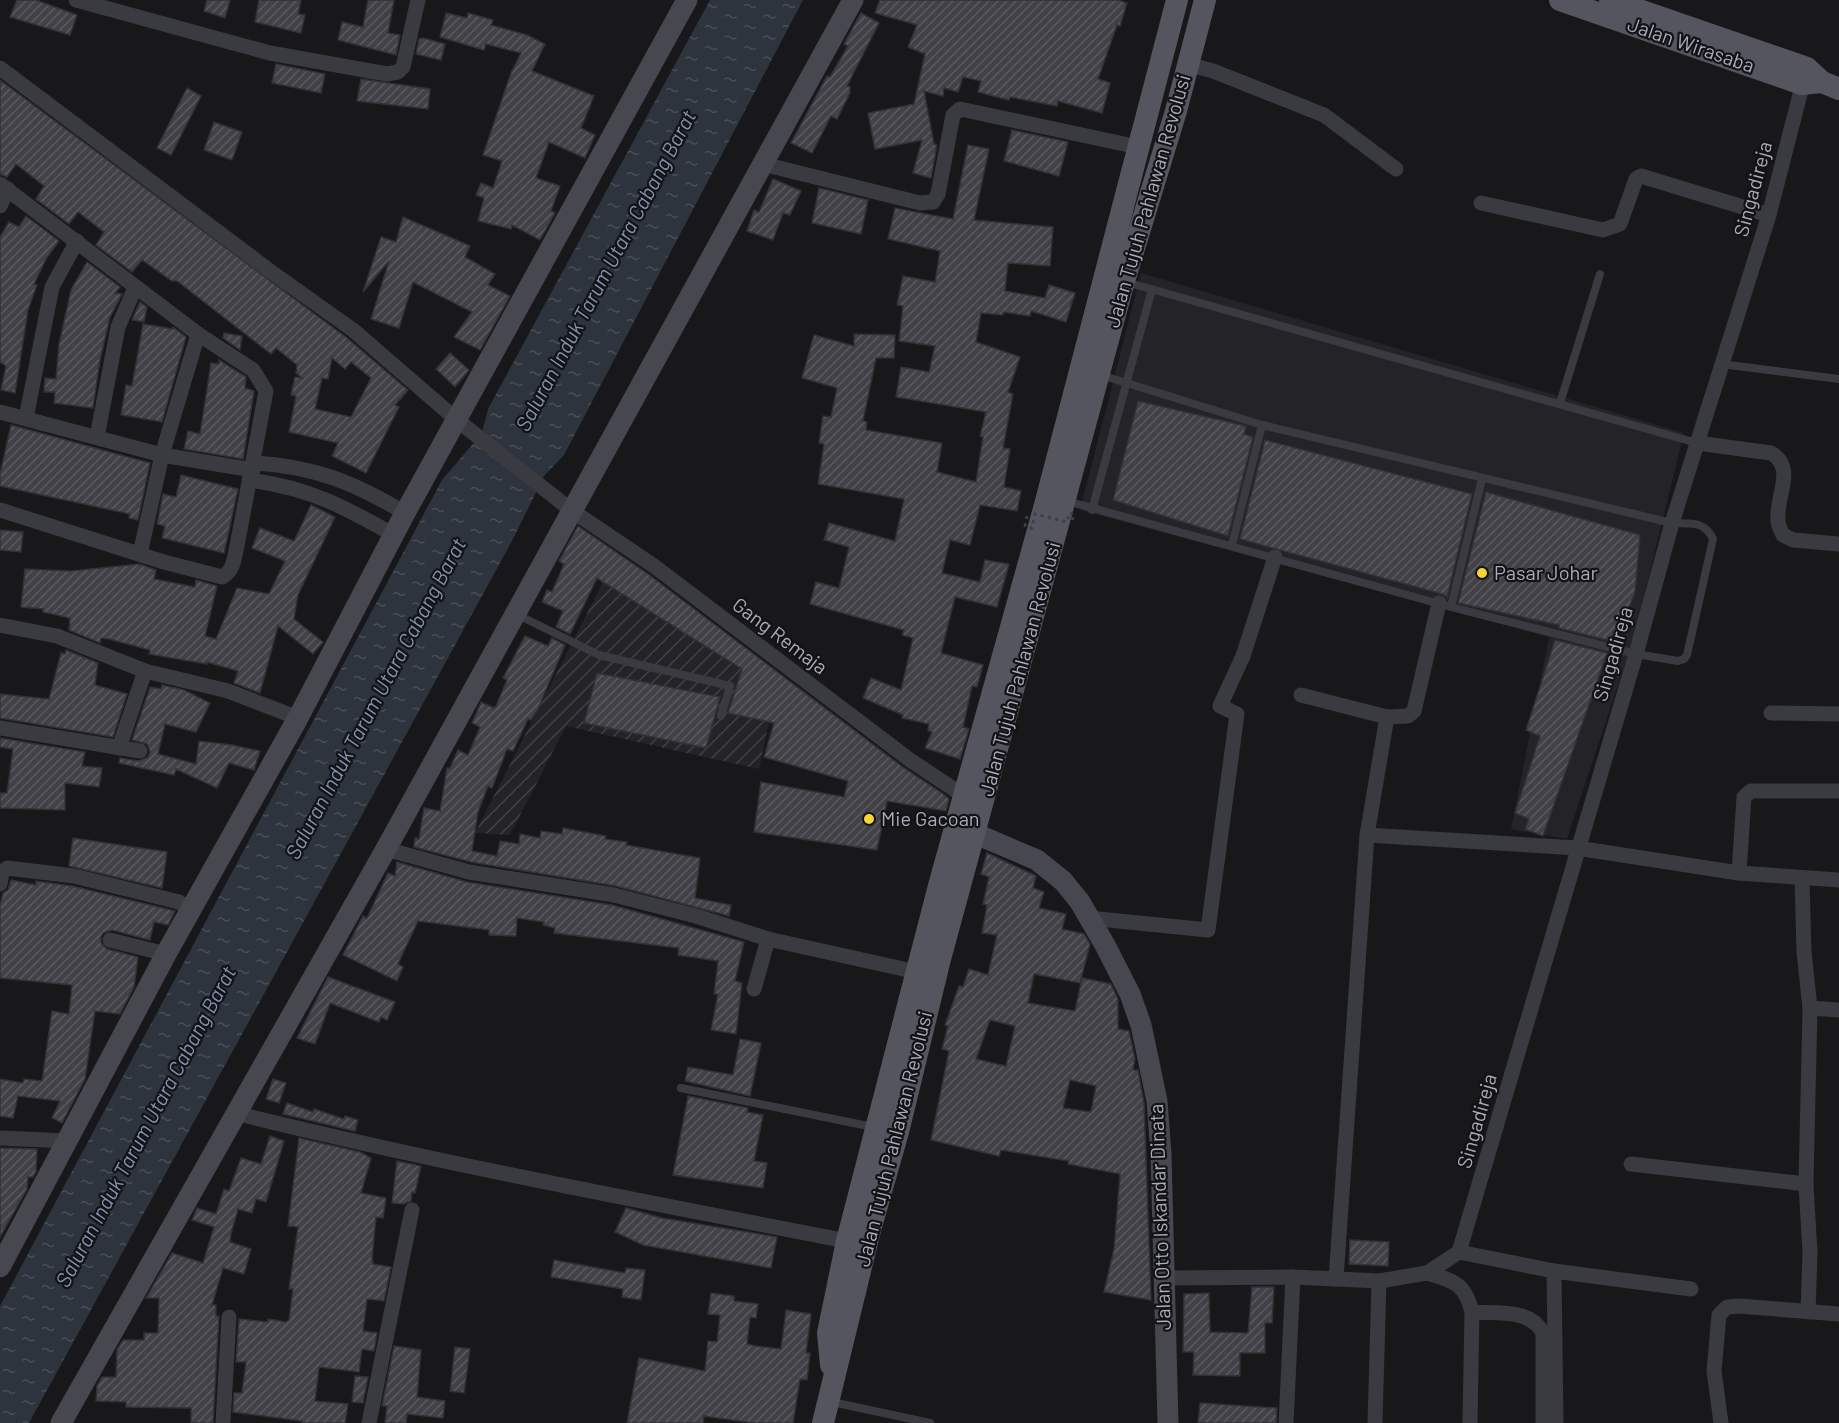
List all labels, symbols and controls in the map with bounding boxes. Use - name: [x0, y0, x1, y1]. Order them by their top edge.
- street label: Jalan Wirasaba: [1625, 11, 1758, 77]
- street label: Jalan Tujuh Pahlawan Revolusi: [1099, 71, 1195, 330]
- water label: Saluran Induk Tarum Utara Cabang Barat: [509, 105, 700, 435]
- street label: Singadireja: [1728, 139, 1776, 239]
- water label: Saluran Induk Tarum Utara Cabang Barat: [279, 533, 470, 863]
- street label: Jalan Tujuh Pahlawan Revolusi: [973, 539, 1065, 799]
- place label: Pasar Johar: [1494, 560, 1598, 584]
- marker: Pasar Johar: [1475, 566, 1489, 580]
- street label: Gang Remaja: [728, 592, 833, 679]
- street label: Singadireja: [1587, 604, 1637, 704]
- place label: Mie Gacoan: [881, 806, 980, 830]
- marker: Mie Gacoan: [862, 812, 876, 826]
- water label: Saluran Induk Tarum Utara Cabang Barat: [49, 961, 240, 1291]
- street label: Jalan Tujuh Pahlawan Revolusi: [850, 1009, 936, 1269]
- street label: Singadireja: [1451, 1071, 1501, 1171]
- street label: Jalan Otto Iskandar Dinata: [1143, 1103, 1175, 1331]

